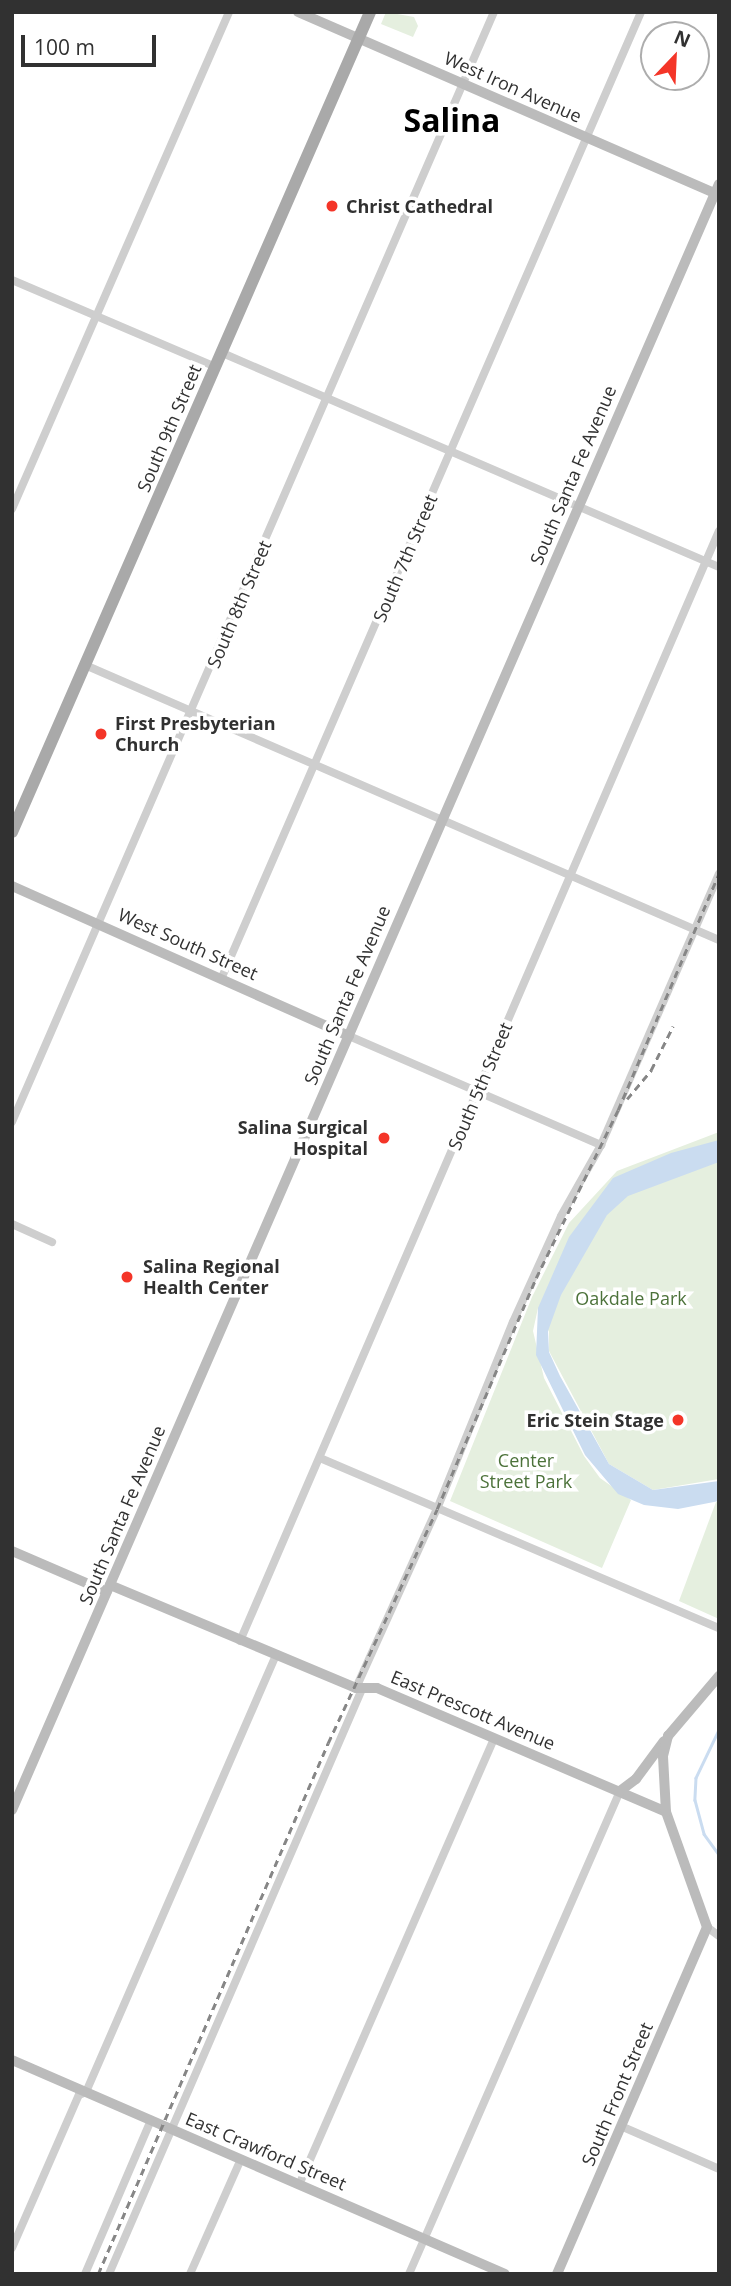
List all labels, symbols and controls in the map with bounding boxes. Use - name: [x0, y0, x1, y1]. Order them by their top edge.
- scale bar: [24, 21, 159, 65]
- north arrow: [640, 21, 710, 91]
- text: N: [670, 24, 695, 53]
- text: 100 m: [34, 33, 95, 61]
- street label: West Iron Avenue: [441, 47, 585, 127]
- district label: Salina: [404, 101, 500, 139]
- place label: Christ Cathedral: [346, 195, 493, 217]
- marker: Christ Cathedral: [324, 198, 340, 214]
- street label: South 9th Street: [132, 361, 206, 495]
- street label: South Santa Fe Avenue: [525, 382, 621, 568]
- street label: South 7th Street: [368, 491, 442, 625]
- street label: South 8th Street: [202, 537, 276, 671]
- place label: First Presbyterian Church: [115, 713, 275, 756]
- marker: First Presbyterian Church: [93, 726, 109, 742]
- street label: South Santa Fe Avenue: [299, 902, 395, 1088]
- street label: West South Street: [115, 904, 261, 984]
- street label: South 5th Street: [443, 1019, 517, 1153]
- place label: Salina Surgical Hospital: [238, 1117, 368, 1160]
- marker: Salina Surgical Hospital: [374, 1128, 394, 1148]
- place label: Salina Regional Health Center: [143, 1256, 280, 1298]
- marker: Salina Regional Health Center: [117, 1267, 137, 1287]
- park label: Oakdale Park: [575, 1287, 687, 1309]
- place label: Eric Stein Stage: [527, 1409, 664, 1431]
- marker: Eric Stein Stage: [670, 1412, 686, 1428]
- street label: South Santa Fe Avenue: [74, 1422, 170, 1608]
- park label: Center Street Park: [480, 1450, 572, 1492]
- street label: East Prescott Avenue: [388, 1666, 558, 1754]
- street label: South Front Street: [577, 2019, 657, 2169]
- street label: East Crawford Street: [182, 2107, 350, 2195]

